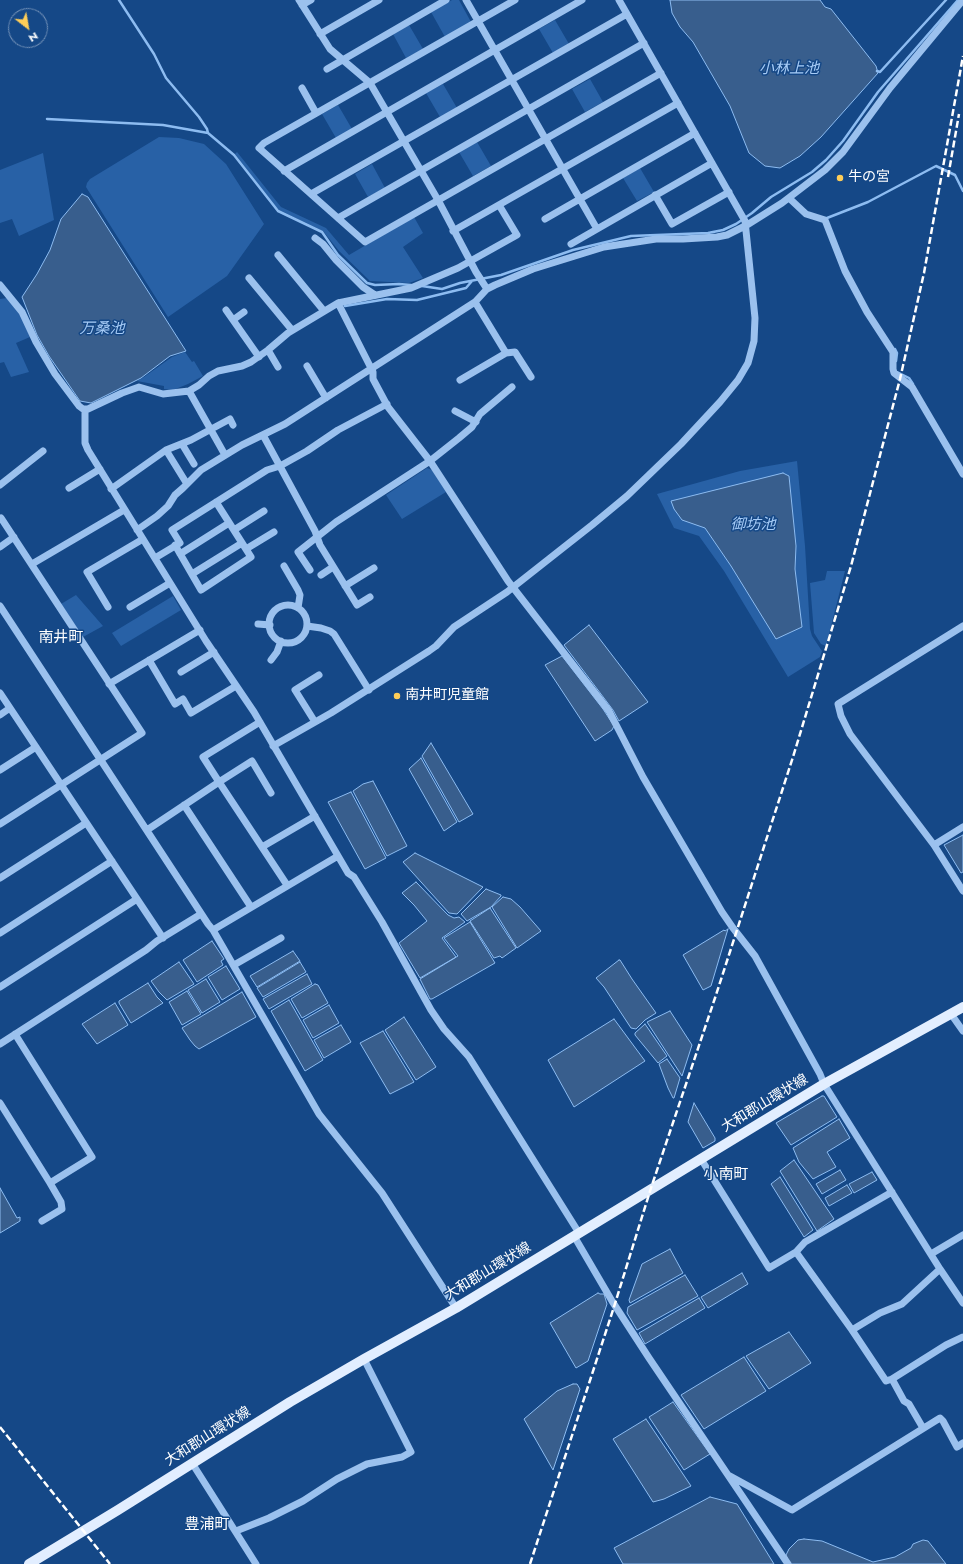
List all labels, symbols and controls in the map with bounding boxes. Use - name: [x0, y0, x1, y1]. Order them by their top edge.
- north arrow: [8, 8, 48, 48]
- text: N: [26, 28, 42, 47]
- water label: 小林上池: [759, 60, 819, 78]
- place label: 牛の宮: [848, 170, 890, 186]
- marker: 牛の宮: [835, 173, 845, 183]
- water label: 万桑池: [80, 320, 124, 338]
- water label: 御坊池: [731, 516, 775, 534]
- district label: 南井町: [39, 629, 83, 647]
- place label: 南井町児童館: [405, 688, 489, 704]
- marker: 南井町児童館: [392, 691, 402, 701]
- street label: 大和郡山環状線: [719, 1072, 811, 1136]
- district label: 小南町: [704, 1166, 748, 1184]
- street label: 大和郡山環状線: [442, 1240, 534, 1304]
- street label: 大和郡山環状線: [162, 1404, 254, 1470]
- district label: 豊浦町: [185, 1516, 229, 1534]

